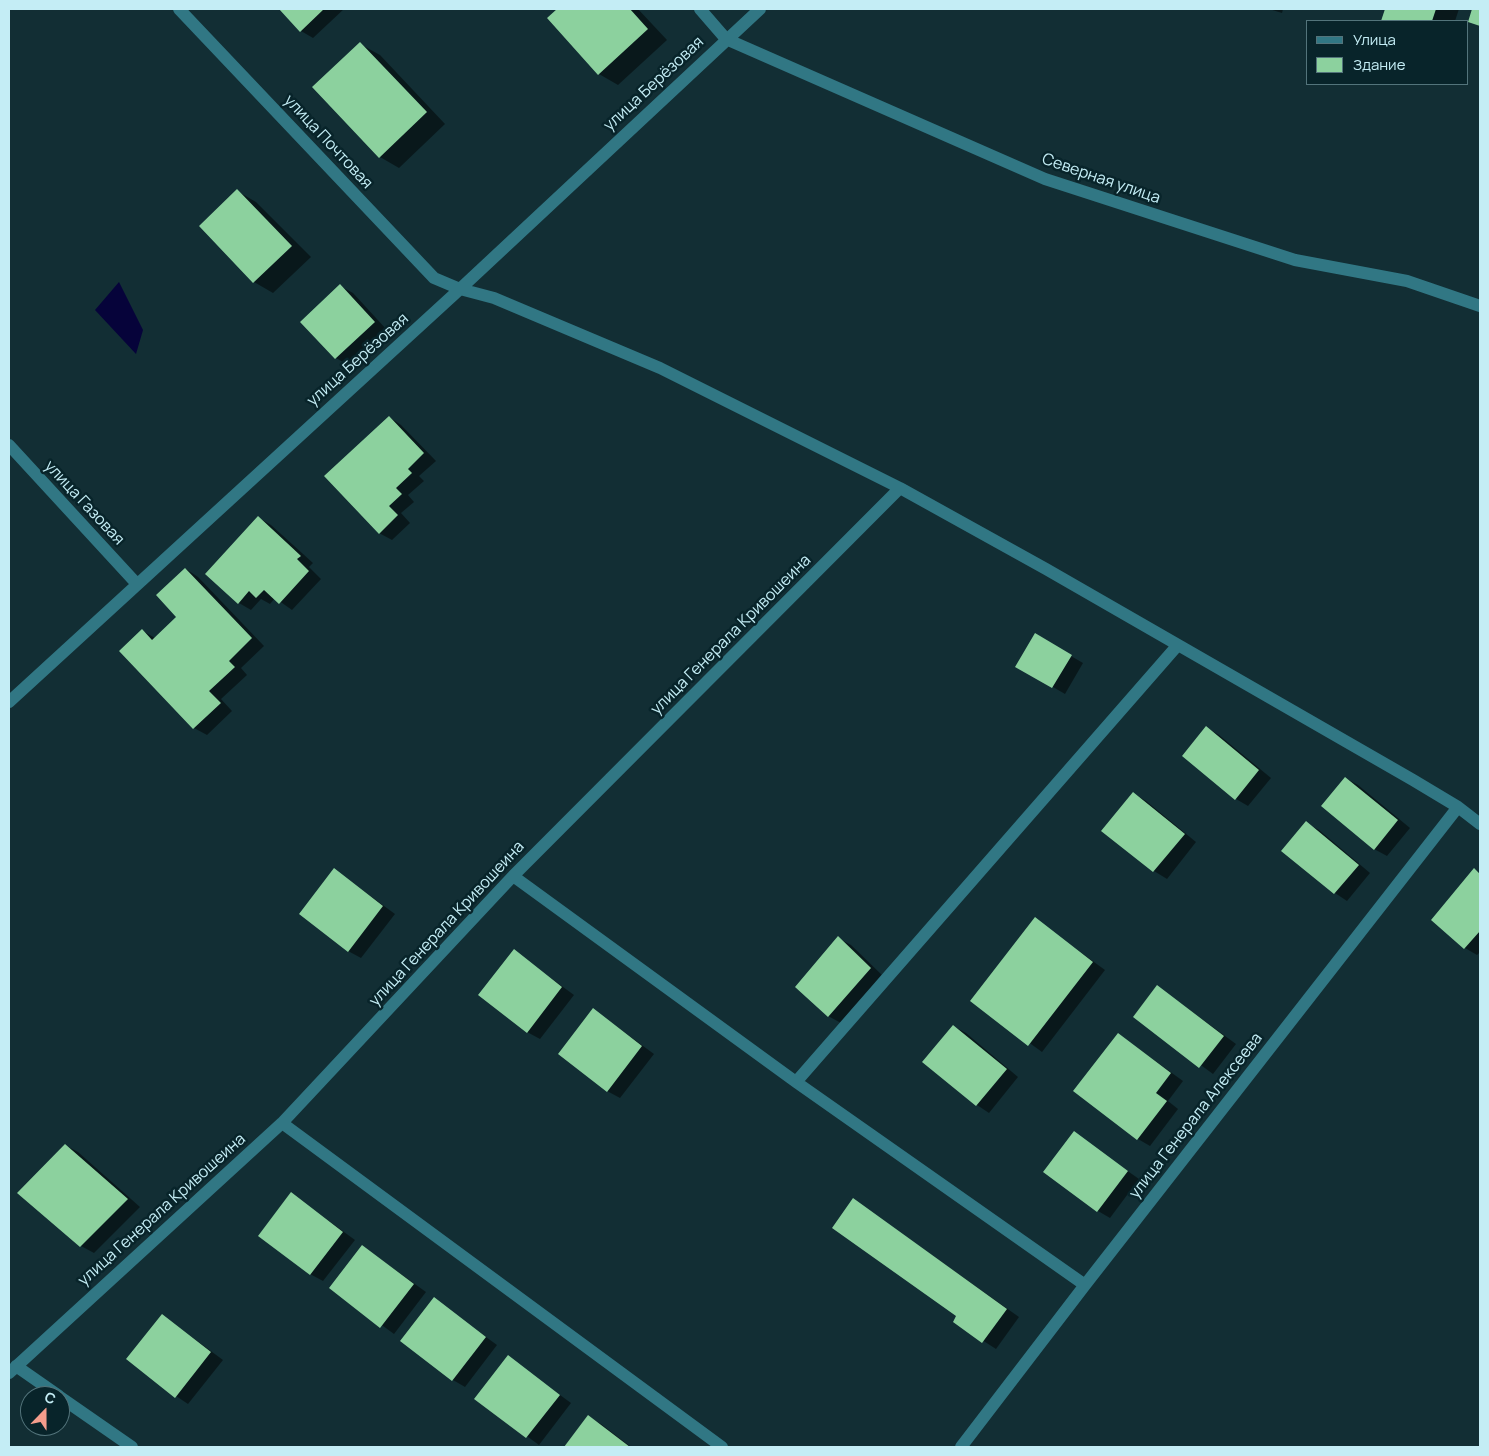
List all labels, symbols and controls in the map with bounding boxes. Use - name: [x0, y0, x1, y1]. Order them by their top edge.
- legend: [1306, 20, 1469, 85]
- text: Улица: [1353, 29, 1396, 50]
- street label: улица Берёзовая: [600, 33, 708, 135]
- text: Здание: [1353, 54, 1405, 75]
- street label: улица Почтовая: [280, 91, 376, 193]
- street label: Северная улица: [1039, 150, 1163, 208]
- street label: улица Берёзовая: [303, 309, 413, 411]
- street label: улица Газовая: [40, 457, 128, 549]
- street label: улица Генерала Кривошеина: [647, 551, 815, 719]
- street label: улица Генерала Кривошеина: [365, 838, 529, 1010]
- street label: улица Генерала Алексеева: [1125, 1029, 1267, 1203]
- street label: улица Генерала Кривошеина: [74, 1130, 250, 1290]
- north arrow: [20, 1386, 70, 1436]
- text: С: [42, 1387, 59, 1408]

